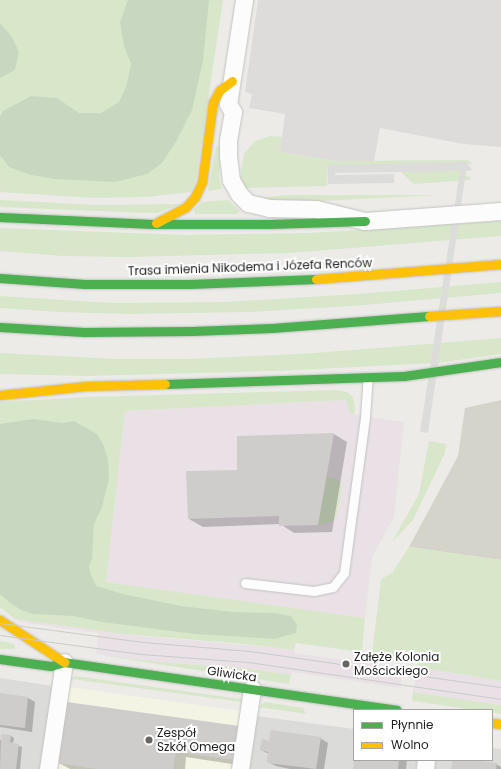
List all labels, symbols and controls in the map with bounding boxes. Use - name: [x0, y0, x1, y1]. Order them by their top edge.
- street label: Trasa imienia Nikodema i Józefa Renców: [128, 256, 372, 278]
- place label: Załęże Kolonia Mościckiego: [354, 650, 439, 678]
- marker: Załęże Kolonia Mościckiego: [341, 659, 351, 669]
- street label: Gliwicka: [206, 663, 258, 685]
- legend: [353, 709, 493, 761]
- text: Płynnie: [391, 716, 433, 733]
- place label: Zespół Szkół Omega: [157, 726, 235, 754]
- marker: Zespół Szkół Omega: [144, 735, 154, 745]
- text: Wolno: [391, 736, 429, 753]

